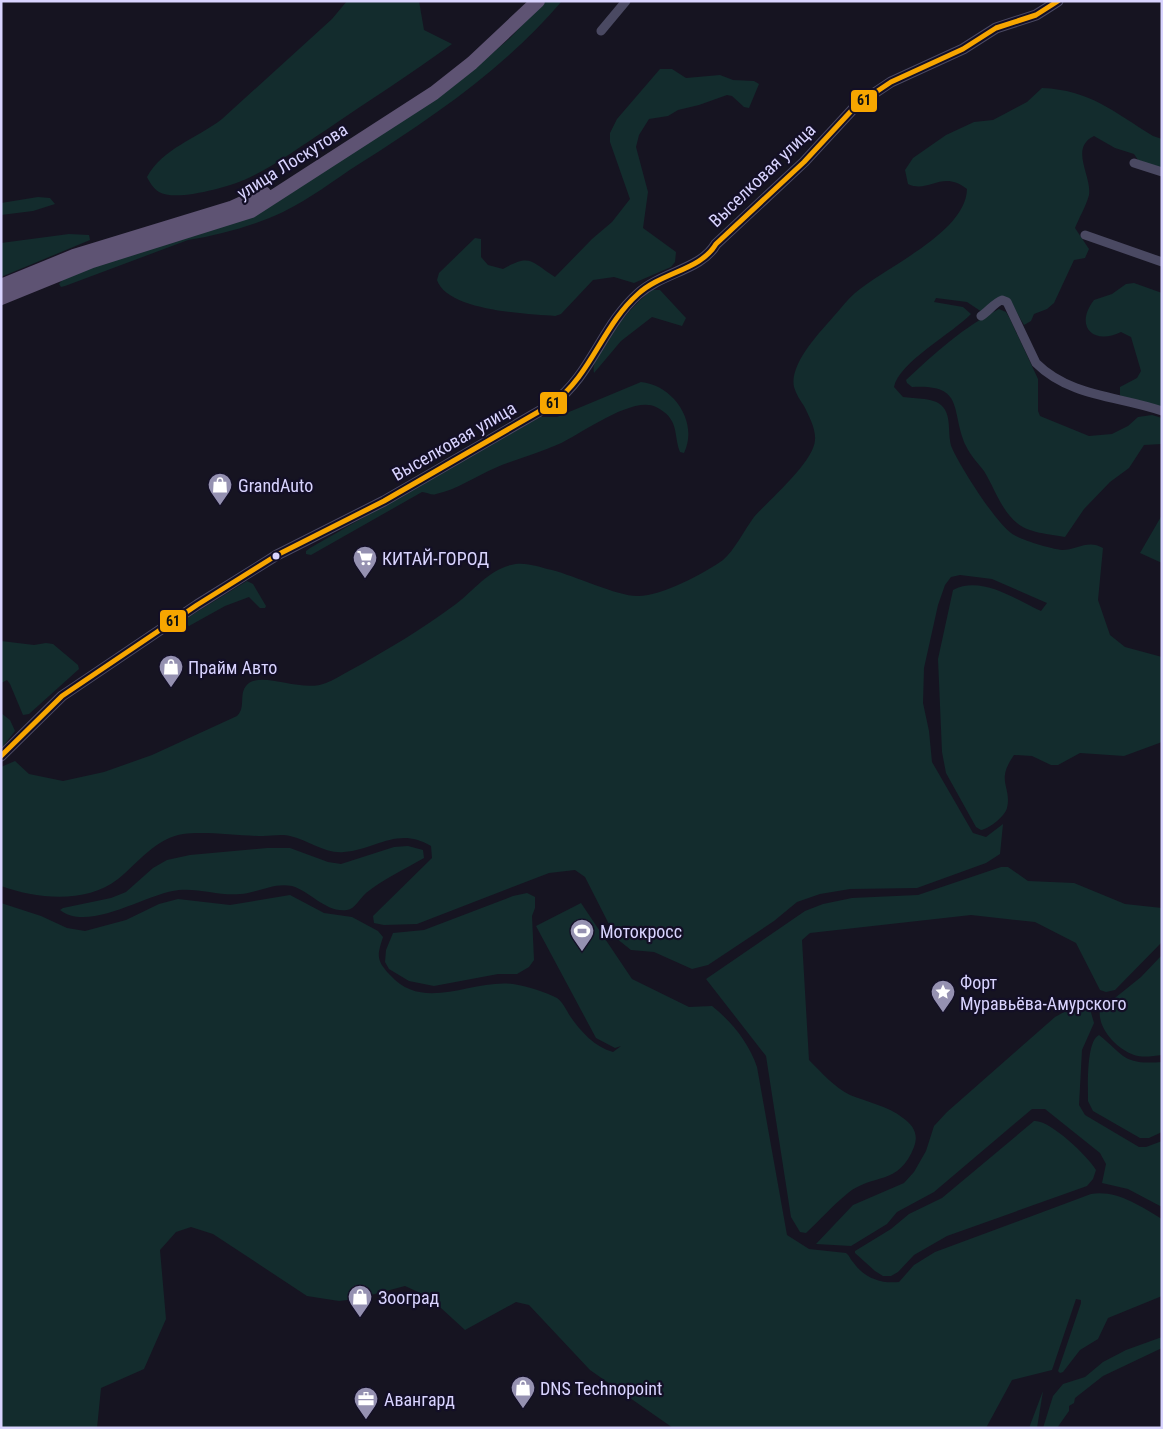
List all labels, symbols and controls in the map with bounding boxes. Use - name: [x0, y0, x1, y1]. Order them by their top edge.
- line badge: 61: [850, 89, 878, 113]
- text: 61: [857, 92, 871, 108]
- street label: улица Лоскутова: [233, 119, 351, 203]
- street label: Выселковая улица: [705, 119, 819, 231]
- line badge: 61: [539, 391, 568, 415]
- text: 61: [546, 395, 560, 411]
- street label: Выселковая улица: [388, 397, 520, 485]
- shop icon: GrandAuto: [207, 472, 233, 506]
- place label: GrandAuto: [238, 475, 313, 496]
- supermarket icon: КИТАЙ-ГОРОД: [352, 545, 378, 579]
- place label: КИТАЙ-ГОРОД: [382, 548, 489, 569]
- unlabelled marker: [271, 551, 281, 561]
- line badge: 61: [159, 609, 187, 633]
- text: 61: [166, 613, 180, 629]
- shop icon: Прайм Авто: [158, 654, 184, 688]
- place label: Прайм Авто: [188, 657, 277, 678]
- sports icon: Мотокросс: [569, 918, 595, 952]
- place label: Мотокросс: [600, 921, 682, 942]
- place label: Форт Муравьёва-Амурского: [960, 972, 1127, 1014]
- place icon: Форт Муравьёва-Амурского: [930, 979, 956, 1013]
- shop icon: Зооград: [347, 1284, 373, 1318]
- place label: Зооград: [378, 1287, 440, 1308]
- shop icon: DNS Technopoint: [510, 1375, 536, 1409]
- place label: DNS Technopoint: [540, 1378, 662, 1399]
- office icon: Авангард: [353, 1386, 379, 1420]
- place label: Авангард: [384, 1389, 455, 1410]

